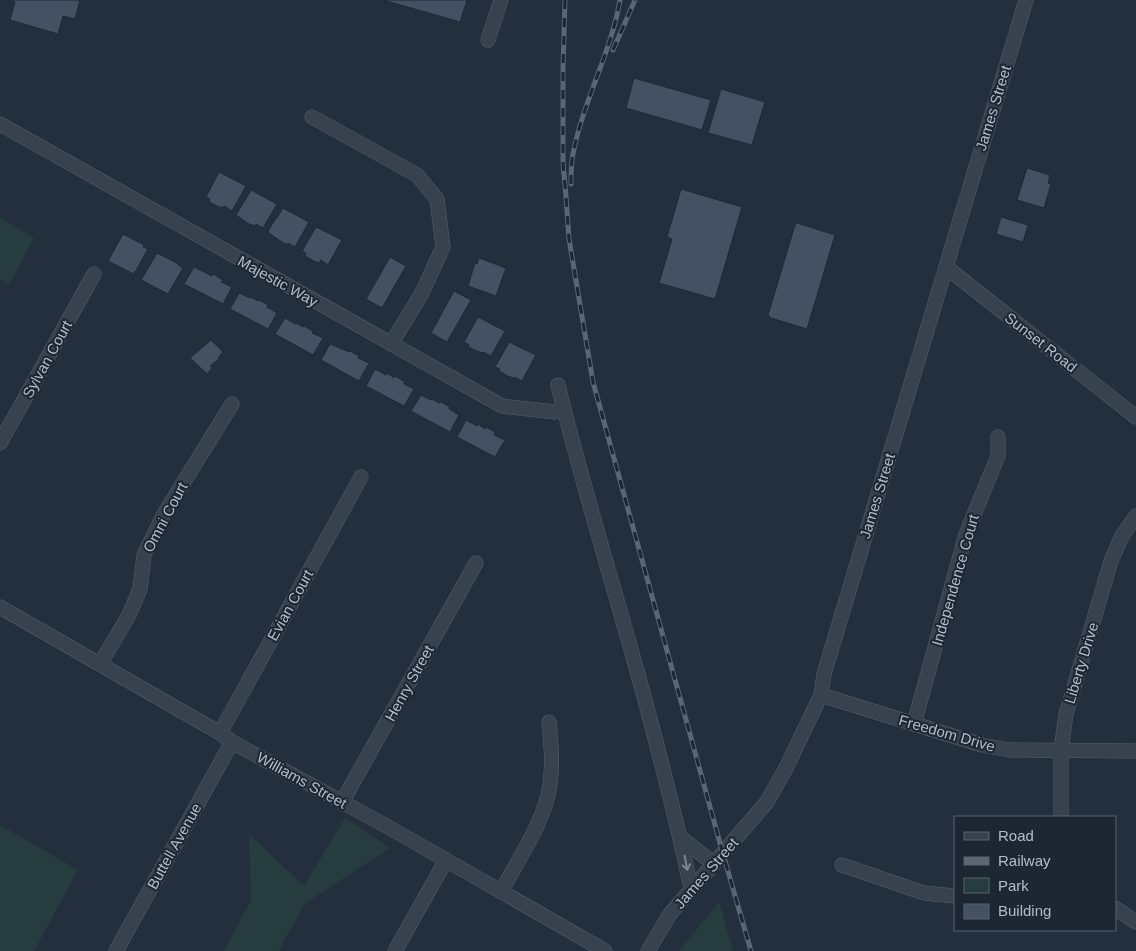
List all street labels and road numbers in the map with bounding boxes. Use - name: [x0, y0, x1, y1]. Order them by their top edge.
- street label: James Street: [972, 62, 1014, 153]
- street label: Majestic Way: [235, 252, 321, 310]
- street label: Sunset Road: [1002, 309, 1080, 375]
- street label: Sylvan Court: [19, 317, 76, 401]
- street label: James Street: [856, 450, 898, 541]
- street label: Omni Court: [139, 478, 191, 555]
- street label: Independence Court: [928, 512, 982, 648]
- street label: Evian Court: [264, 566, 317, 643]
- street label: Liberty Drive: [1061, 620, 1101, 706]
- street label: Henry Street: [381, 641, 437, 724]
- street label: Freedom Drive: [897, 711, 997, 755]
- street label: Williams Street: [254, 748, 351, 812]
- street label: Buttell Avenue: [143, 800, 205, 892]
- street label: James Street: [671, 833, 742, 912]

